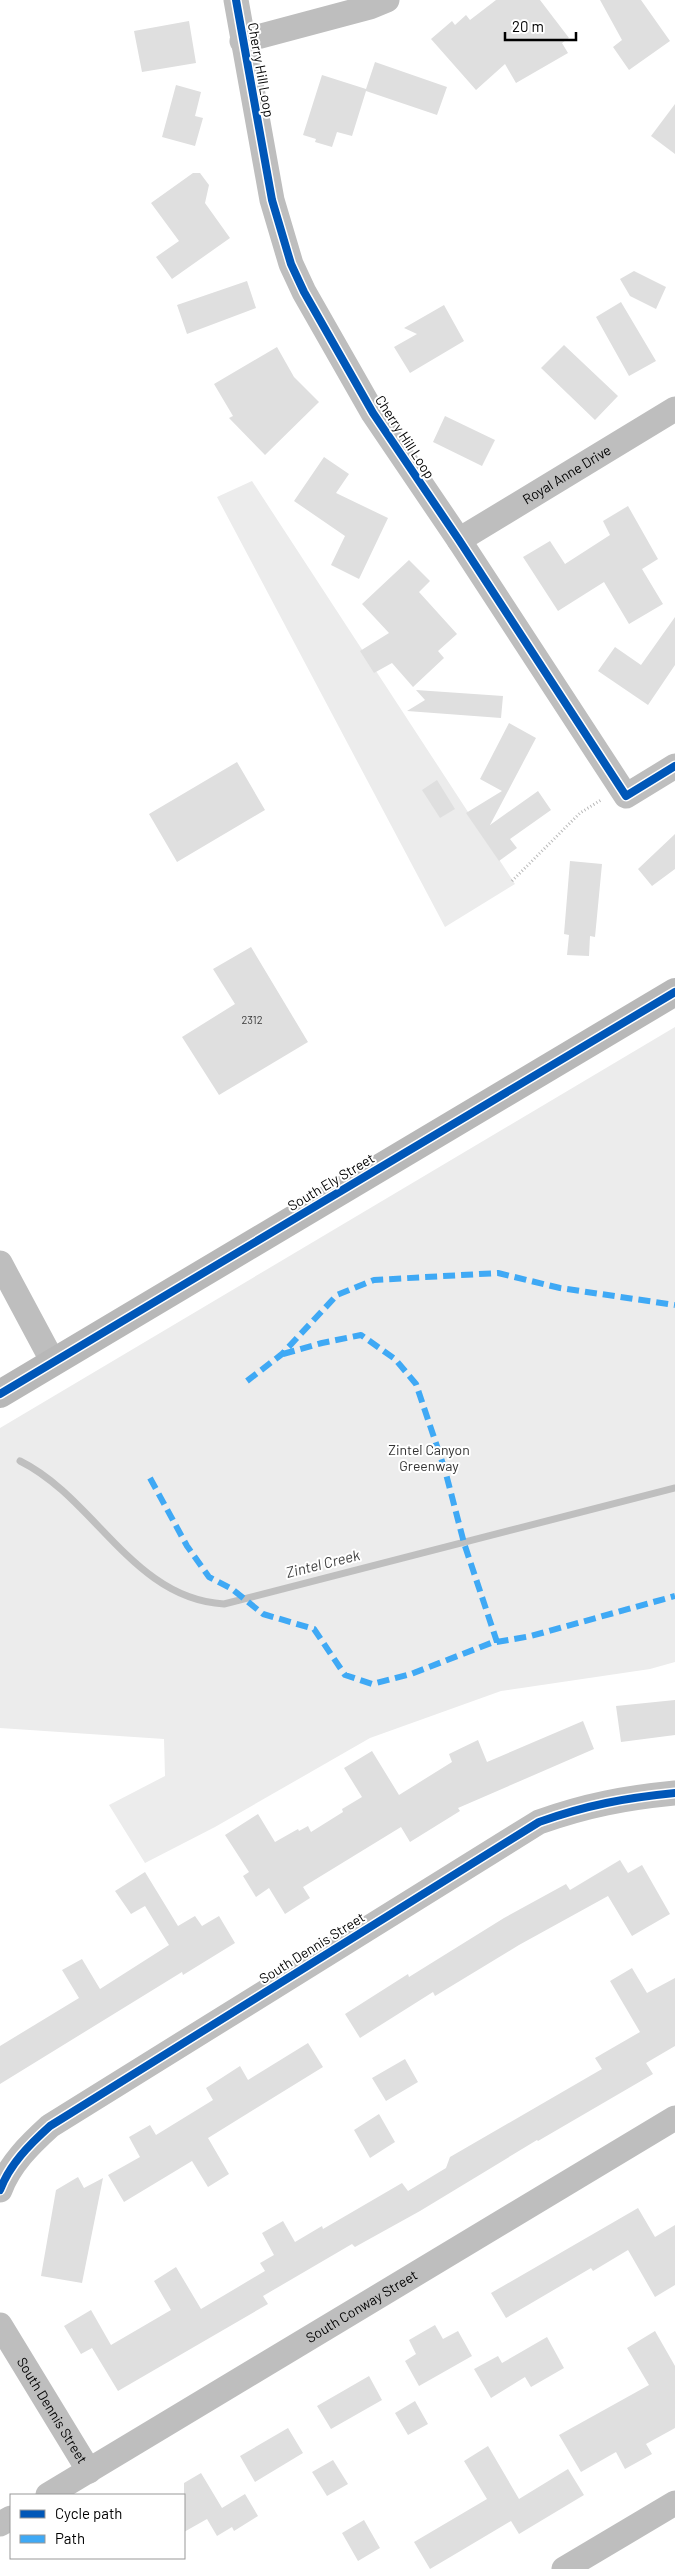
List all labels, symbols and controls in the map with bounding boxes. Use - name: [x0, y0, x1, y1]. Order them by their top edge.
- scale bar: [505, 10, 576, 42]
- text: 20 m: [512, 17, 544, 35]
- street label: Cherry Hill Loop: [245, 21, 278, 119]
- street label: Cherry Hill Loop: [372, 392, 439, 482]
- street label: Royal Anne Drive: [519, 441, 614, 508]
- house number: 2312: [241, 1013, 263, 1026]
- street label: South Ely Street: [284, 1149, 377, 1214]
- park label: Zintel Canyon Greenway: [388, 1441, 470, 1474]
- water label: Zintel Creek: [284, 1545, 362, 1581]
- street label: South Dennis Street: [256, 1908, 368, 1987]
- street label: South Conway Street: [303, 2266, 420, 2346]
- street label: South Dennis Street: [14, 2354, 91, 2466]
- legend: [10, 2494, 185, 2559]
- text: Cycle path: [55, 2504, 122, 2522]
- text: Path: [55, 2529, 85, 2547]

